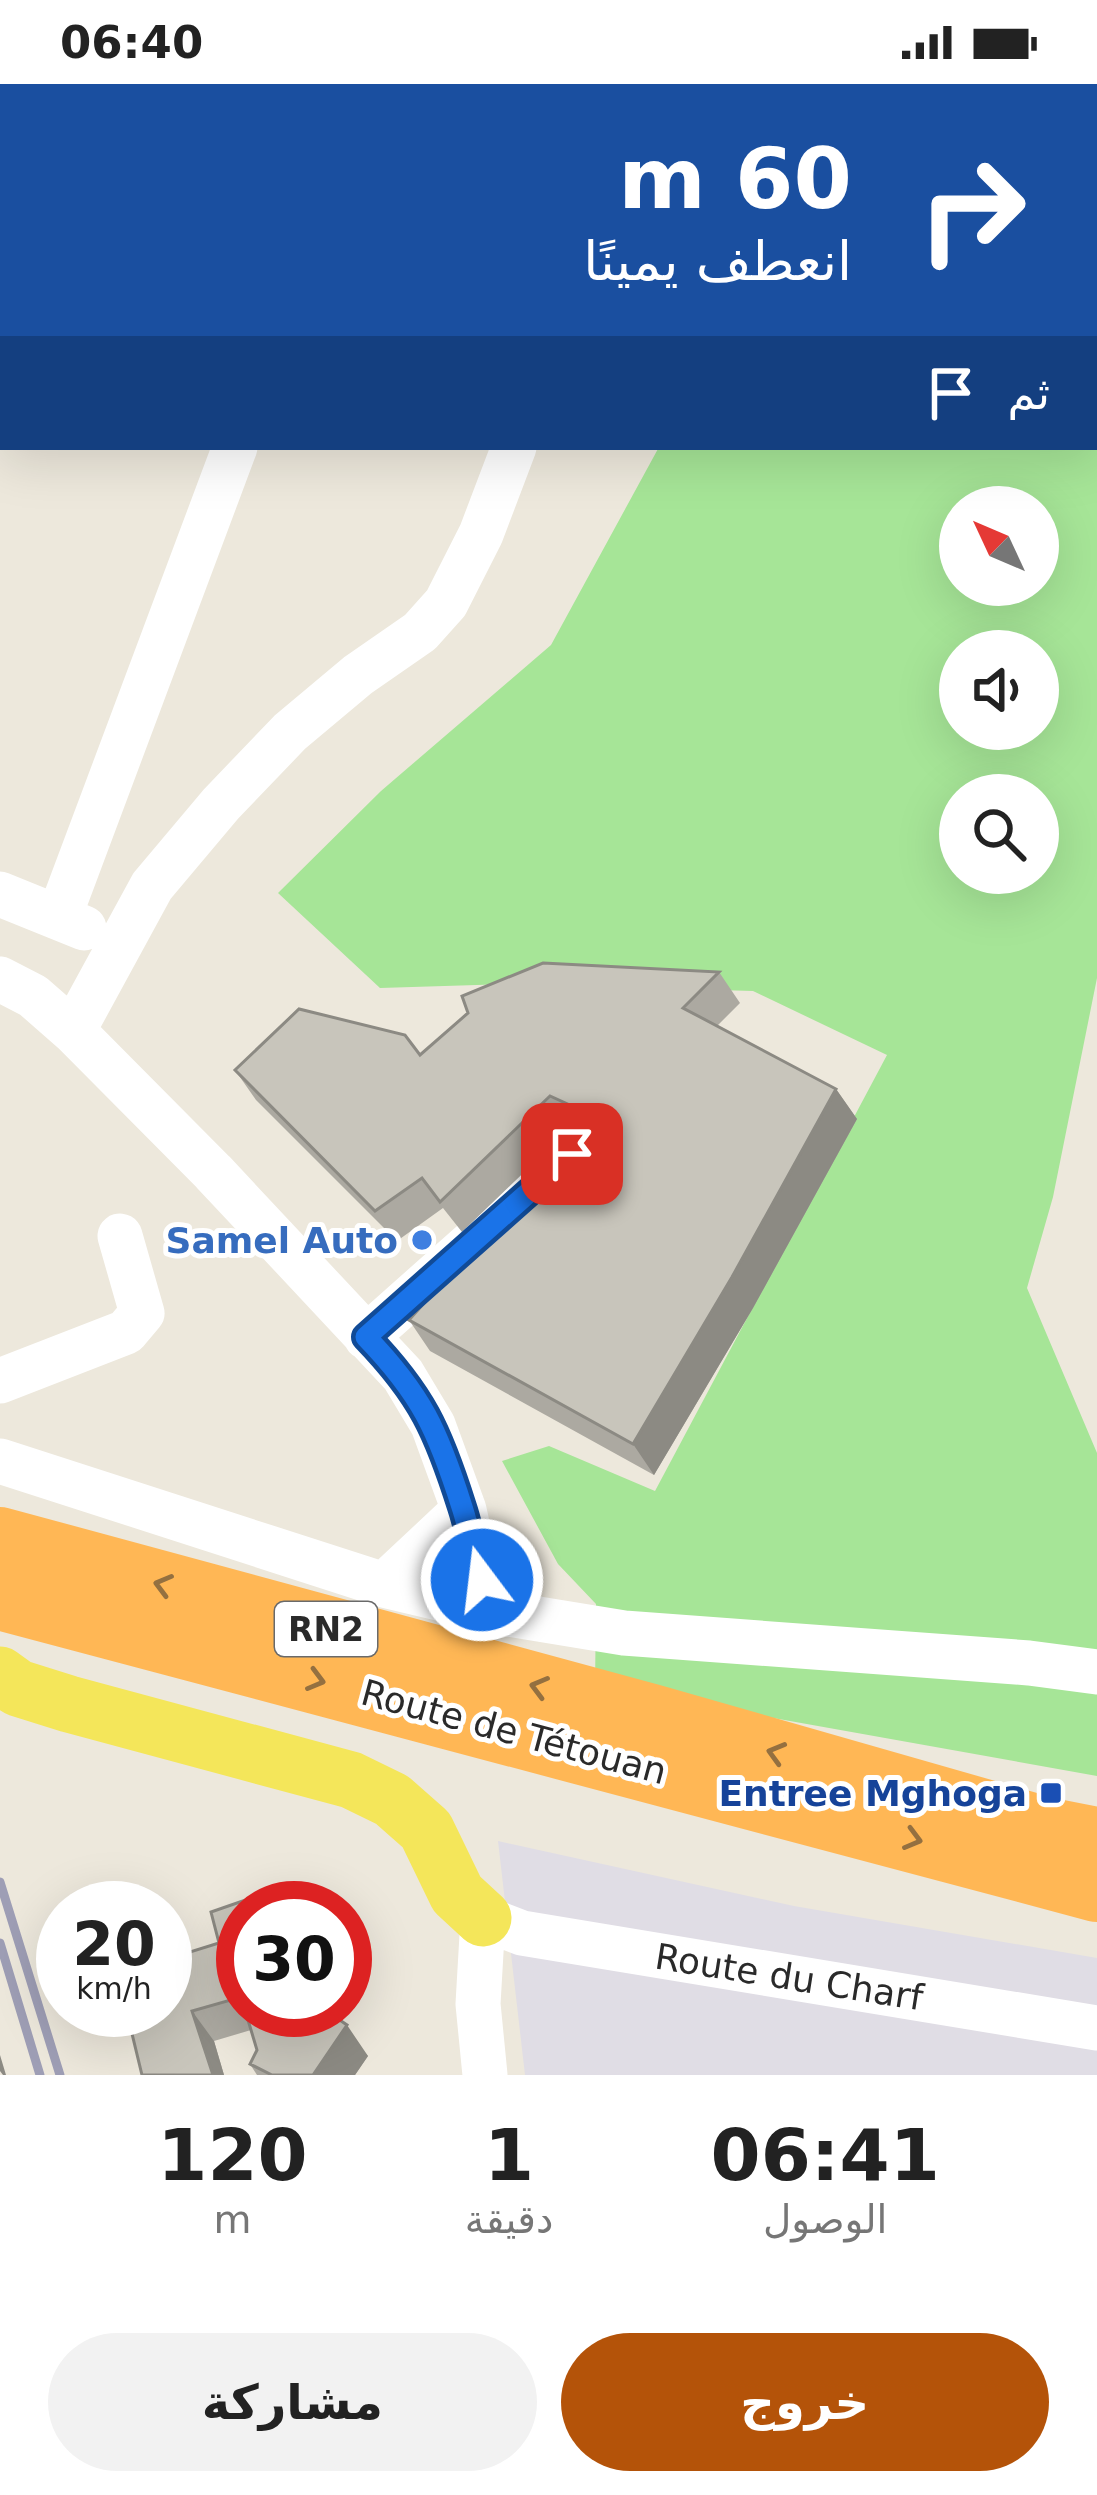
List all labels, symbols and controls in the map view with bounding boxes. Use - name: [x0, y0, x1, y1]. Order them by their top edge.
- text: 06:40: [60, 16, 203, 69]
- text: 60 m: [618, 130, 852, 228]
- icon: right: [894, 132, 1050, 288]
- text: انعطف يمينًا: [583, 230, 852, 293]
- icon: arrive: [918, 360, 984, 426]
- text: ثم: [1008, 367, 1050, 420]
- north arrow: [939, 486, 1059, 606]
- map controls: [939, 486, 1059, 894]
- button: sound: [939, 630, 1059, 750]
- button: search: [939, 774, 1059, 894]
- pin: [521, 1103, 623, 1205]
- icon: arrive: [539, 1121, 605, 1187]
- place label: Samel Auto: [166, 1220, 398, 1261]
- marker: Samel Auto: [409, 1227, 435, 1253]
- position arrow: [419, 1517, 545, 1643]
- one-way arrow: [153, 1574, 173, 1599]
- road number: RN2: [275, 1602, 377, 1656]
- one-way arrow: [306, 1666, 326, 1691]
- street label: Route de Tétouan: [357, 1672, 671, 1792]
- one-way arrow: [529, 1676, 550, 1701]
- one-way arrow: [766, 1742, 787, 1767]
- place label: Entree Mghoga: [718, 1773, 1027, 1814]
- marker: Entree Mghoga: [1038, 1780, 1064, 1806]
- one-way arrow: [902, 1824, 923, 1849]
- speed limit sign: 30: [216, 1881, 372, 2037]
- text: 20: [72, 1909, 156, 1979]
- street label: Route du Charf: [652, 1936, 927, 2019]
- text: km/h: [76, 1971, 152, 2006]
- text: 120: [157, 2113, 308, 2197]
- text: 1: [484, 2113, 534, 2197]
- text: 06:41: [711, 2113, 940, 2197]
- text: m: [213, 2197, 251, 2242]
- text: دقيقة: [465, 2197, 553, 2242]
- text: الوصول: [763, 2197, 887, 2242]
- button: مشاركة: [48, 2333, 537, 2471]
- button: خروج: [561, 2333, 1049, 2471]

